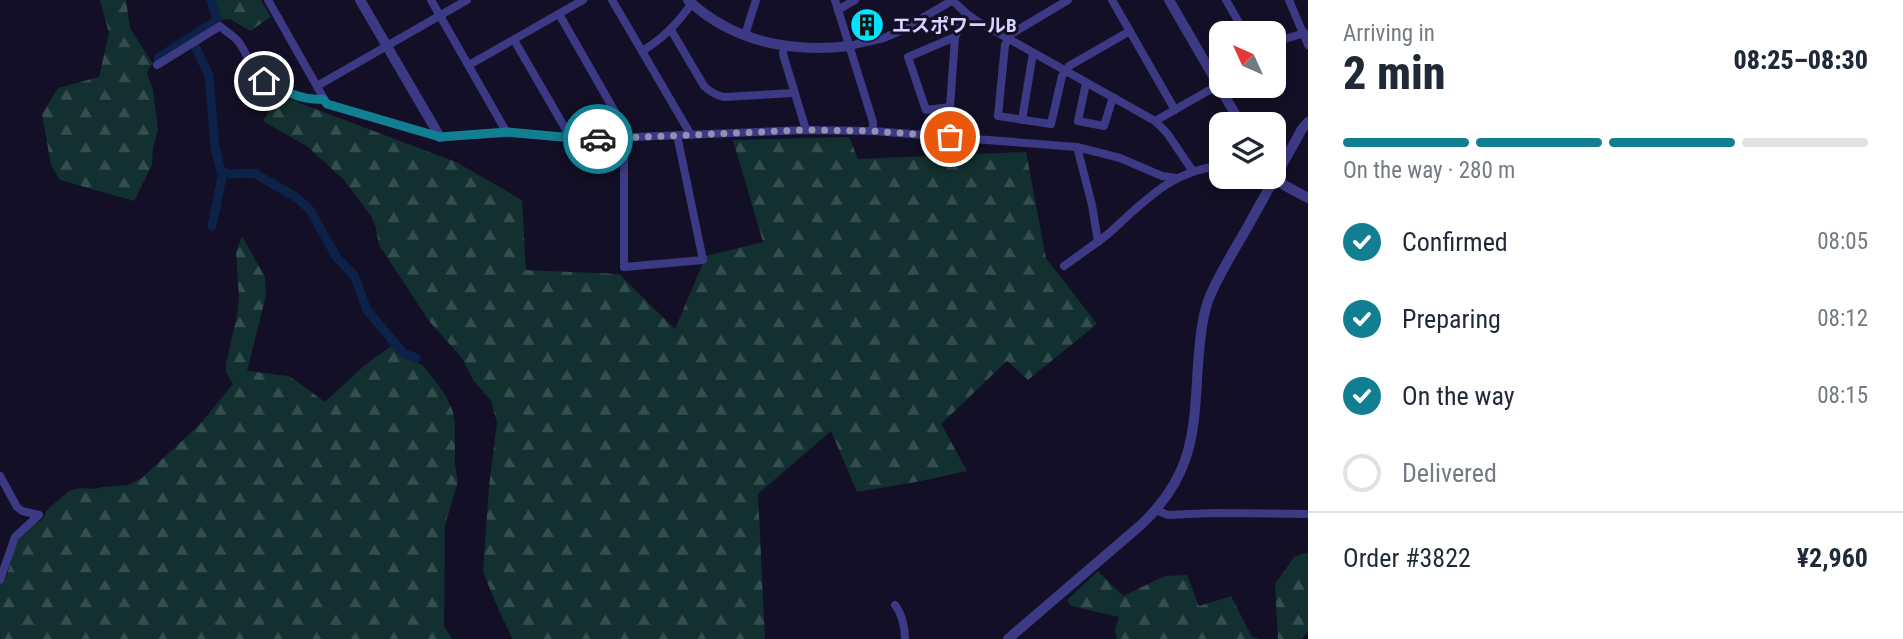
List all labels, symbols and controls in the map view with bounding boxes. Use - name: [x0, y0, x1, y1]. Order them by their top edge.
- building icon: エスポワールB: [848, 6, 886, 44]
- place label: エスポワールB: [892, 14, 1017, 37]
- text: Arriving in: [1343, 20, 1435, 47]
- north arrow: [1209, 21, 1286, 98]
- map controls: [1209, 21, 1286, 189]
- text: 08:25–08:30: [1734, 45, 1868, 75]
- text: 2 min: [1343, 46, 1446, 100]
- pin: [234, 51, 294, 111]
- icon: home: [245, 62, 283, 100]
- courier: [563, 104, 633, 174]
- pin: [920, 107, 980, 167]
- button: layers: [1209, 112, 1286, 189]
- icon: bag: [931, 118, 969, 156]
- icon: car: [579, 120, 617, 158]
- text: On the way · 280 m: [1343, 157, 1515, 184]
- icon: check: [1343, 223, 1381, 261]
- text: Confirmed: [1402, 227, 1508, 257]
- text: 08:05: [1817, 228, 1868, 255]
- icon: check: [1343, 300, 1381, 338]
- text: Preparing: [1402, 304, 1501, 334]
- text: 08:12: [1817, 305, 1868, 332]
- icon: check: [1343, 377, 1381, 415]
- text: On the way: [1402, 381, 1515, 411]
- text: 08:15: [1817, 382, 1868, 409]
- text: Delivered: [1402, 458, 1497, 488]
- text: Order #3822: [1343, 543, 1471, 573]
- text: ¥2,960: [1797, 543, 1868, 573]

